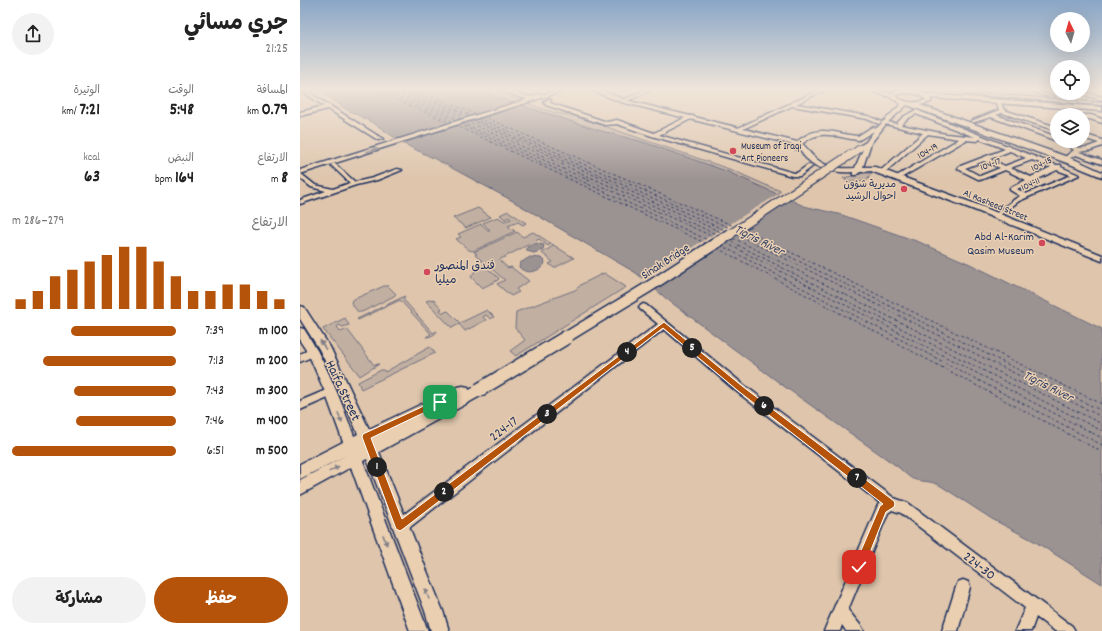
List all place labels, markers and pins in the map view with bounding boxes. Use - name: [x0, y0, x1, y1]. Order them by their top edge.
- place label: Museum of Iraqi Art Pioneers: [741, 140, 801, 166]
- marker: Museum of Iraqi Art Pioneers: [728, 146, 738, 156]
- place label: مديرية شؤون احوال الرشيد: [844, 178, 896, 204]
- marker: مديرية شؤون احوال الرشيد: [899, 184, 909, 194]
- place label: Abd Al-Karim Qasim Museum: [967, 229, 1034, 260]
- marker: Abd Al-Karim Qasim Museum: [1037, 238, 1047, 248]
- place label: فندق المنصور ميليا: [434, 258, 495, 289]
- marker: فندق المنصور ميليا: [422, 267, 432, 277]
- pin: 5: [682, 338, 702, 358]
- pin: 4: [617, 342, 637, 362]
- pin: [423, 385, 457, 419]
- pin: 6: [754, 396, 774, 416]
- pin: 3: [537, 404, 557, 424]
- pin: 1: [367, 457, 387, 477]
- pin: 7: [847, 468, 867, 488]
- pin: 2: [434, 482, 454, 502]
- pin: [842, 550, 876, 584]

